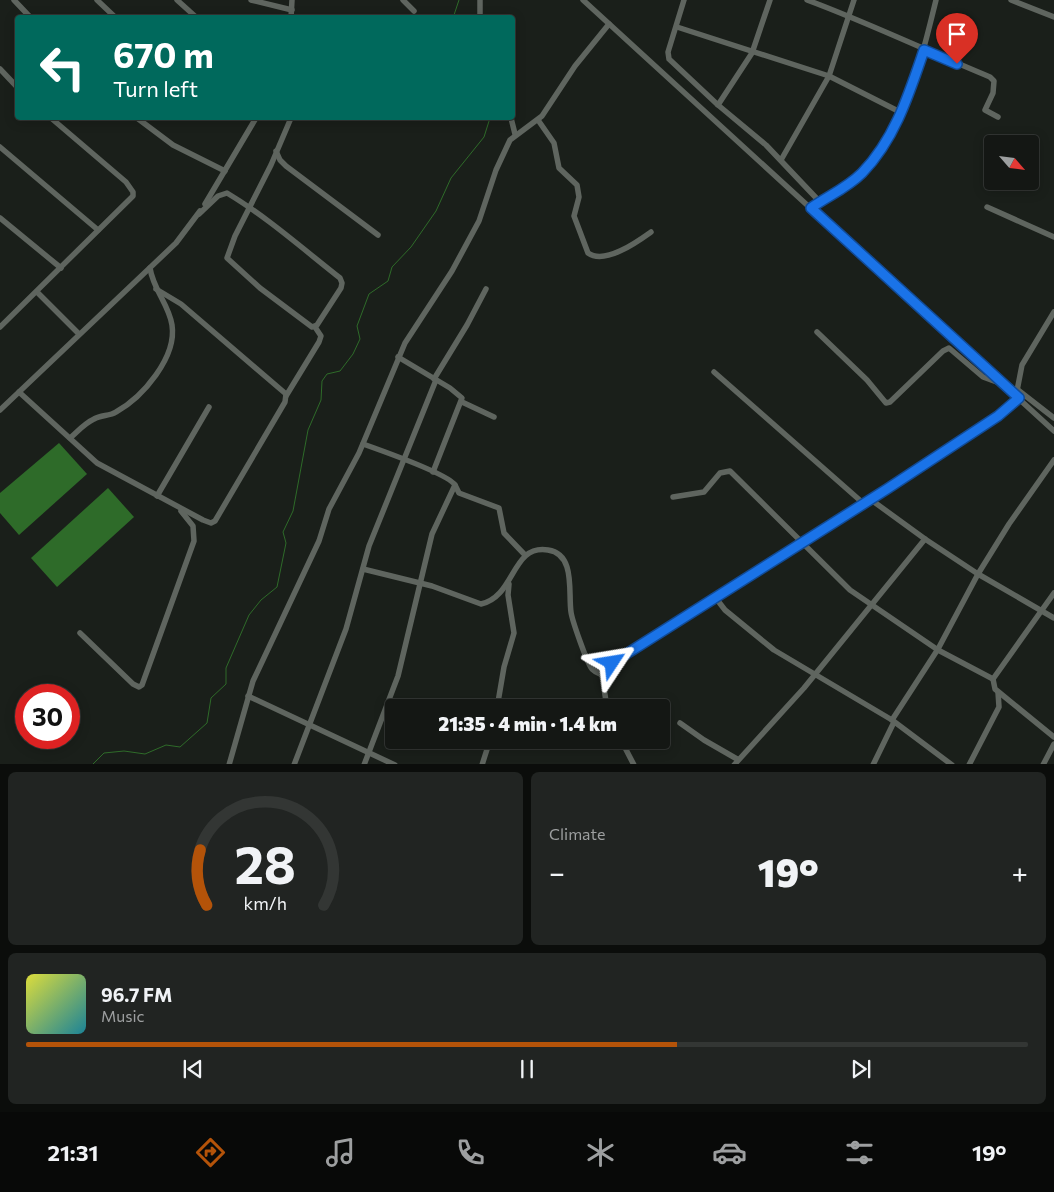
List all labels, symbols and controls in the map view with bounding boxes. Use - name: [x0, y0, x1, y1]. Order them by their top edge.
- pin: [936, 13, 978, 64]
- icon: arrive: [943, 20, 971, 48]
- text: 670 m: [113, 32, 214, 75]
- icon: left: [30, 35, 95, 100]
- text: Turn left: [113, 75, 198, 102]
- north arrow: [984, 135, 1039, 190]
- map controls: [984, 135, 1039, 190]
- position arrow: [585, 636, 637, 688]
- speed limit sign: 30: [15, 684, 80, 749]
- text: 21:35 · 4 min · 1.4 km: [438, 712, 617, 735]
- text: Climate: [549, 824, 605, 843]
- text: 28: [235, 831, 296, 895]
- text: 19°: [758, 848, 819, 895]
- text: −: [549, 855, 565, 889]
- text: +: [1012, 855, 1028, 889]
- text: km/h: [244, 892, 287, 914]
- text: 96.7 FM: [101, 983, 172, 1006]
- text: Music: [101, 1006, 145, 1025]
- icon: previous: [179, 1055, 207, 1083]
- icon: pause: [513, 1055, 541, 1083]
- icon: next: [847, 1055, 875, 1083]
- icon: directions: [193, 1135, 228, 1170]
- icon: music: [323, 1135, 358, 1170]
- icon: phone: [453, 1135, 488, 1170]
- icon: climate: [583, 1135, 618, 1170]
- icon: car: [712, 1135, 747, 1170]
- icon: filters: [842, 1135, 877, 1170]
- text: 21:31: [47, 1139, 98, 1166]
- text: 19°: [972, 1139, 1007, 1166]

